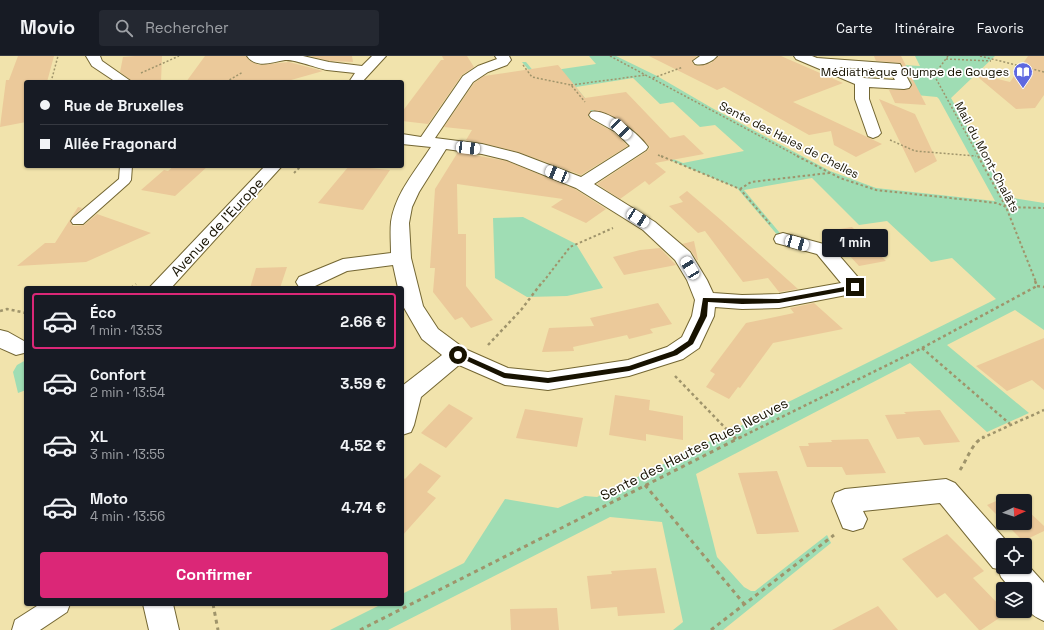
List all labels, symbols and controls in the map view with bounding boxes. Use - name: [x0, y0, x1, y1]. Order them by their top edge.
- search box: [99, 10, 379, 46]
- text: Movio: [20, 15, 75, 40]
- icon: search: [113, 17, 135, 39]
- text: Rechercher: [145, 18, 229, 37]
- text: Carte: [836, 19, 873, 37]
- text: Itinéraire: [895, 19, 955, 37]
- text: Favoris: [977, 19, 1024, 37]
- library icon: Médiathèque Olympe de Gouges: [1012, 61, 1034, 89]
- place label: Médiathèque Olympe de Gouges: [821, 64, 1009, 80]
- text: Rue de Bruxelles: [64, 96, 184, 115]
- street label: Sente des Haies de Chelles: [716, 98, 862, 182]
- street label: Mail du Mont-Chalâts: [951, 99, 1023, 215]
- car: [608, 116, 634, 142]
- text: Allée Fragonard: [64, 134, 177, 153]
- car: [455, 141, 481, 155]
- car: [544, 164, 570, 184]
- street label: Avenue de l'Europe: [167, 174, 267, 280]
- car: [625, 206, 651, 230]
- callout: 1 min: [822, 229, 888, 257]
- car: [784, 234, 810, 252]
- text: 1 min: [839, 234, 871, 251]
- car: [679, 255, 701, 281]
- route end: [846, 278, 864, 296]
- icon: car: [42, 303, 78, 339]
- text: Éco: [90, 303, 116, 322]
- text: 2.66 €: [340, 312, 386, 331]
- text: 1 min · 13:53: [90, 322, 162, 339]
- route start: [449, 346, 467, 364]
- icon: car: [42, 365, 78, 401]
- text: Confort: [90, 365, 146, 384]
- text: 3.59 €: [340, 374, 386, 393]
- text: 2 min · 13:54: [90, 384, 165, 401]
- street label: Sente des Hautes Rues Neuves: [597, 394, 791, 504]
- icon: car: [42, 427, 78, 463]
- text: XL: [90, 427, 108, 446]
- text: 4.52 €: [340, 436, 386, 455]
- text: 3 min · 13:55: [90, 446, 165, 463]
- icon: car: [42, 489, 78, 525]
- text: Moto: [90, 489, 128, 508]
- north arrow: [996, 494, 1032, 530]
- map controls: [996, 494, 1032, 618]
- text: 4.74 €: [341, 498, 386, 517]
- text: 4 min · 13:56: [90, 508, 165, 525]
- button: locate: [996, 538, 1032, 574]
- button: Confirmer: [40, 552, 388, 598]
- button: layers: [996, 582, 1032, 618]

